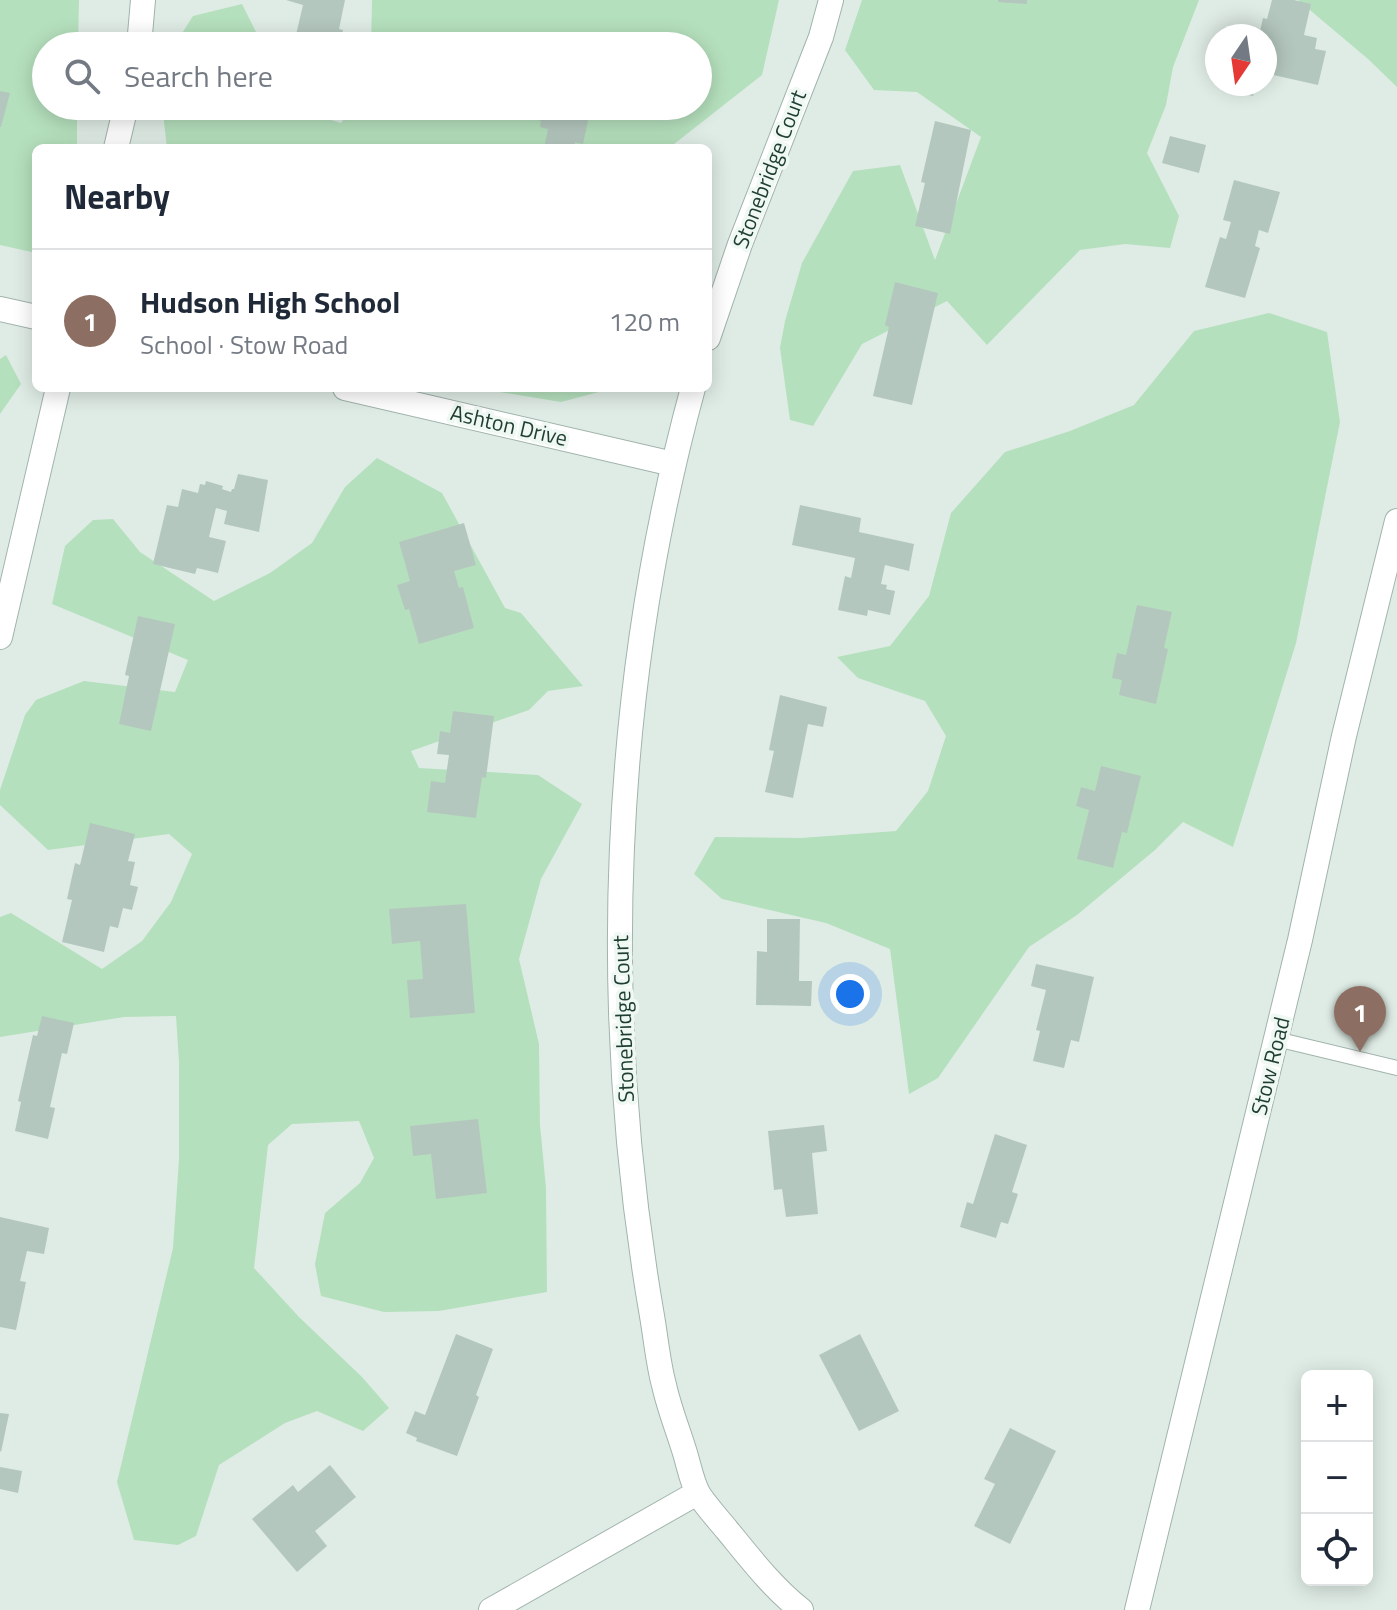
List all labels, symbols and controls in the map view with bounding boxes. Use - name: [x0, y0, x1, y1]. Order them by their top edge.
- north arrow: [1205, 24, 1277, 96]
- search box: [32, 32, 712, 120]
- text: Search here: [124, 53, 273, 99]
- icon: search: [60, 54, 104, 98]
- street label: Stonebridge Court: [723, 85, 815, 253]
- text: Nearby: [64, 170, 170, 222]
- text: Hudson High School: [140, 279, 400, 325]
- text: 1: [83, 302, 97, 341]
- text: 120 m: [609, 302, 680, 341]
- text: School · Stow Road: [140, 325, 348, 364]
- street label: Ashton Drive: [447, 395, 571, 455]
- street label: Stonebridge Court: [603, 935, 643, 1103]
- your location: [830, 974, 870, 1014]
- pin: 1: [1334, 986, 1386, 1052]
- street label: Stow Road: [1241, 1013, 1299, 1119]
- map controls: [1301, 1370, 1373, 1586]
- button: +: [1301, 1370, 1373, 1442]
- button: −: [1301, 1442, 1373, 1514]
- button: locate: [1301, 1514, 1373, 1586]

